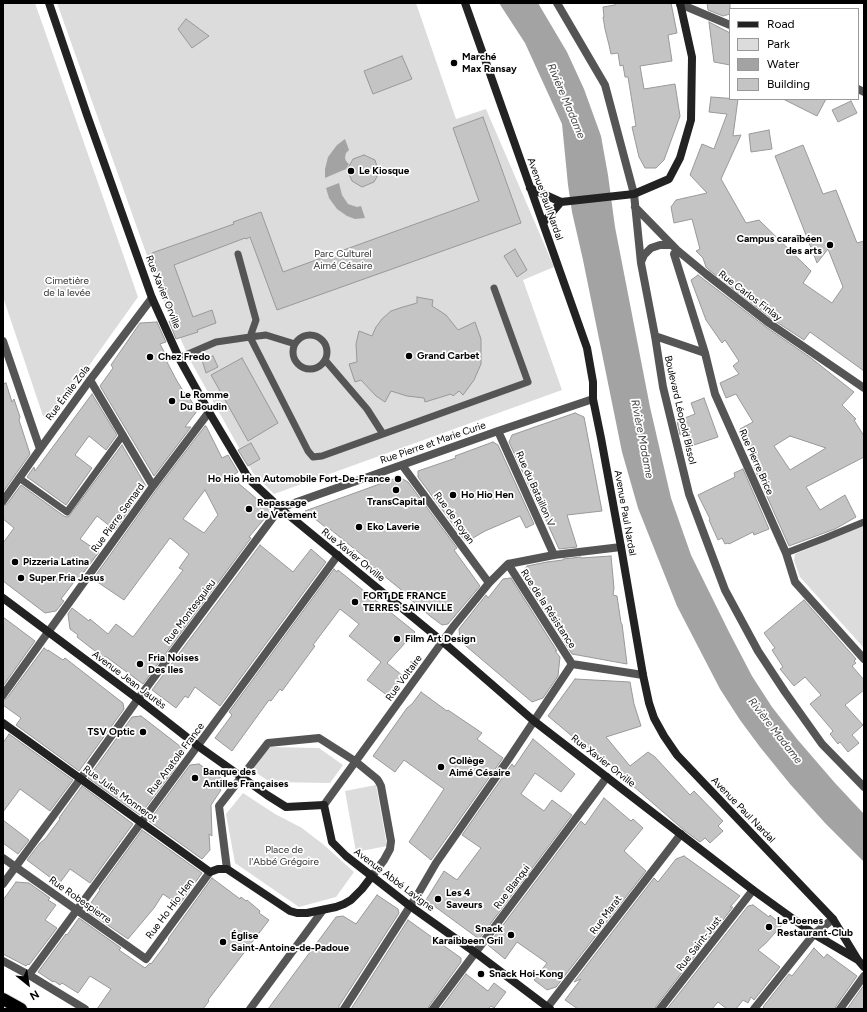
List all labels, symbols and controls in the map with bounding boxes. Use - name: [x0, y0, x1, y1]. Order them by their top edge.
- legend: [729, 8, 859, 100]
- text: Road: [767, 17, 795, 31]
- text: Park: [767, 37, 790, 51]
- place label: Marché Max Ransay: [462, 51, 517, 74]
- text: Water: [767, 57, 799, 71]
- marker: Marché Max Ransay: [449, 58, 459, 68]
- water label: Rivière Madame: [544, 61, 588, 141]
- text: Building: [767, 77, 810, 91]
- street label: Avenue Paul Nardal: [525, 156, 565, 242]
- place label: Le Kiosque: [359, 165, 409, 177]
- marker: Le Kiosque: [346, 166, 356, 176]
- place label: Campus caraïbéen des arts: [737, 233, 822, 256]
- marker: Campus caraïbéen des arts: [825, 240, 835, 250]
- park label: Parc Culturel Aimé Césaire: [313, 248, 373, 272]
- street label: Rue Xavier Orville: [143, 254, 183, 330]
- street label: Rue Carlos Finlay: [716, 268, 784, 324]
- park label: Cimetière de la levée: [43, 275, 91, 298]
- place label: Grand Carbet: [417, 350, 479, 362]
- place label: Chez Fredo: [158, 351, 210, 363]
- marker: Grand Carbet: [404, 351, 414, 361]
- marker: Chez Fredo: [145, 352, 155, 362]
- street label: Boulevard Léopold Bissol: [662, 354, 698, 466]
- street label: Rue Émile Zola: [43, 363, 93, 423]
- place label: Le Romme Du Boudin: [180, 389, 229, 412]
- marker: Le Romme Du Boudin: [167, 396, 177, 406]
- water label: Rivière Madame: [628, 398, 656, 480]
- street label: Rue Pierre et Marie Curie: [379, 419, 487, 467]
- street label: Rue Pierre Brice: [736, 427, 776, 497]
- street label: Rue du Bataillon V: [513, 449, 557, 529]
- street label: Avenue Paul Nardal: [612, 469, 638, 557]
- place label: Ho Hio Hen Automobile Fort-De-France: [208, 473, 390, 485]
- marker: Ho Hio Hen Automobile Fort-De-France: [393, 474, 403, 484]
- street label: Rue Pierre Semard: [89, 481, 147, 555]
- marker: TransCapital: [391, 485, 401, 495]
- place label: Ho Hio Hen: [461, 489, 514, 501]
- street label: Rue de Royan: [431, 490, 477, 546]
- marker: Ho Hio Hen: [448, 490, 458, 500]
- place label: TransCapital: [367, 496, 425, 508]
- place label: Repassage de Vetement: [257, 497, 317, 520]
- marker: Repassage de Vetement: [244, 504, 254, 514]
- place label: Eko Laverie: [367, 521, 420, 533]
- marker: Eko Laverie: [354, 522, 364, 532]
- street label: Rue Xavier Orville: [319, 526, 387, 584]
- place label: Pizzeria Latina: [23, 556, 89, 568]
- marker: Pizzeria Latina: [10, 557, 20, 567]
- street label: Rue de la Résistance: [518, 567, 578, 651]
- place label: Super Fria Jesus: [29, 572, 104, 584]
- marker: Super Fria Jesus: [16, 573, 26, 583]
- street label: Rue Montesquieu: [162, 577, 218, 647]
- place label: FORT DE FRANCE TERRES SAINVILLE: [363, 590, 453, 614]
- marker: FORT DE FRANCE TERRES SAINVILLE: [350, 597, 360, 607]
- place label: Film Art Design: [405, 633, 476, 645]
- marker: Film Art Design: [392, 634, 402, 644]
- street label: Avenue Jean Jaurès: [90, 648, 168, 712]
- place label: Fria Noises Des Iles: [148, 652, 199, 676]
- street label: Rue Voltaire: [383, 653, 425, 703]
- marker: Fria Noises Des Iles: [135, 659, 145, 669]
- water label: Rivière Madame: [745, 695, 805, 767]
- street label: Rue Anatole France: [145, 721, 207, 797]
- place label: TSV Optic: [88, 726, 135, 738]
- marker: TSV Optic: [138, 727, 148, 737]
- street label: Rue Xavier Orville: [569, 732, 637, 790]
- place label: Collège Aimé Césaire: [449, 755, 510, 778]
- marker: Collège Aimé Césaire: [436, 762, 446, 772]
- street label: Rue Jules Monnerot: [80, 763, 160, 825]
- place label: Banque des Antilles Françaises: [203, 766, 288, 790]
- marker: Banque des Antilles Françaises: [190, 773, 200, 783]
- street label: Avenue Paul Nardal: [709, 775, 777, 845]
- park label: Place de l'Abbé Grégoire: [249, 844, 319, 868]
- street label: Avenue Abbé Lavigne: [352, 846, 436, 914]
- street label: Rue Blanqui: [491, 862, 533, 912]
- street label: Rue Robespierre: [46, 874, 114, 926]
- street label: Rue Ho Hio Hen: [143, 877, 197, 941]
- place label: Les 4 Saveurs: [446, 887, 482, 910]
- street label: Rue Marat: [587, 893, 625, 937]
- marker: Les 4 Saveurs: [433, 894, 443, 904]
- street label: Rue Saint-Just: [674, 914, 724, 974]
- place label: Le Joenes Restaurant-Club: [777, 915, 853, 938]
- marker: Le Joenes Restaurant-Club: [764, 922, 774, 932]
- place label: Snack Karaibbeen Gril: [432, 923, 503, 946]
- place label: Église Saint-Antoine-de-Padoue: [231, 930, 349, 954]
- marker: Snack Karaibbeen Gril: [506, 930, 516, 940]
- marker: Église Saint-Antoine-de-Padoue: [218, 937, 228, 947]
- north arrow: [8, 964, 48, 1004]
- place label: Snack Hoi-Kong: [489, 968, 563, 980]
- marker: Snack Hoi-Kong: [476, 969, 486, 979]
- text: N: [27, 987, 41, 1003]

